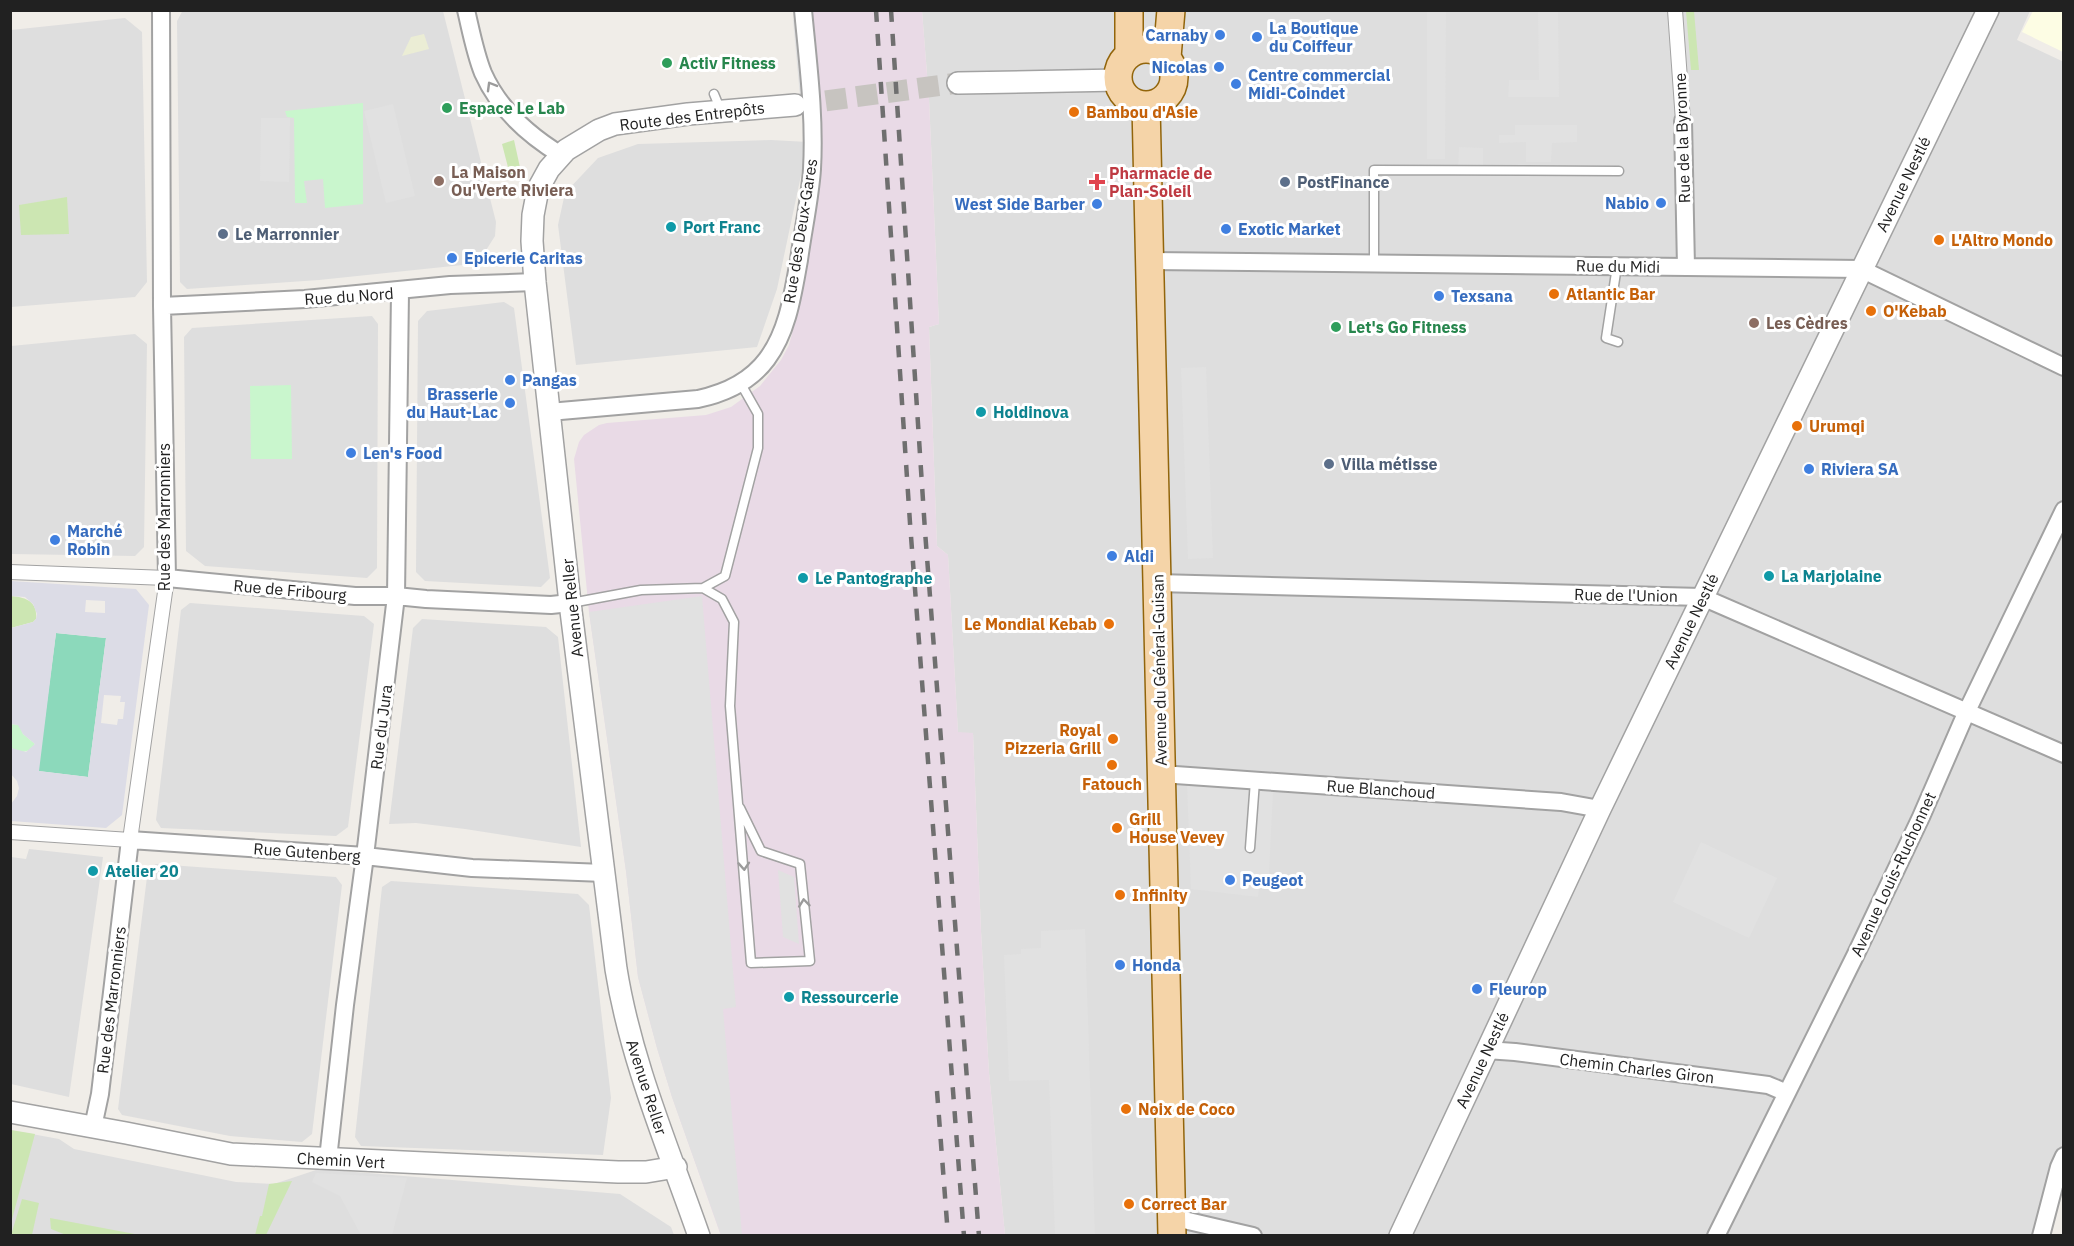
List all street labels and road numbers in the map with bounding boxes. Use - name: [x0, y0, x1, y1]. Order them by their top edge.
- street label: Rue de la Byronne: [1670, 72, 1694, 204]
- street label: Route des Entrepôts: [618, 97, 766, 135]
- street label: Avenue Nestlé: [1871, 133, 1935, 235]
- street label: Rue des Deux-Gares: [779, 157, 821, 305]
- street label: Rue du Midi: [1576, 255, 1660, 277]
- street label: Rue du Nord: [304, 283, 394, 309]
- street label: Rue des Marronniers: [154, 443, 174, 591]
- street label: Avenue Reller: [557, 557, 587, 658]
- street label: Avenue Nestlé: [1659, 570, 1723, 672]
- street label: Avenue du Général-Guisan: [1147, 574, 1171, 766]
- street label: Rue de Fribourg: [233, 575, 348, 605]
- street label: Rue de l'Union: [1574, 584, 1678, 606]
- street label: Rue du Jura: [366, 683, 396, 771]
- street label: Rue Blanchoud: [1326, 775, 1436, 803]
- street label: Avenue Louis-Ruchonnet: [1846, 789, 1940, 959]
- street label: Rue Gutenberg: [253, 838, 362, 866]
- street label: Rue des Marronniers: [92, 925, 130, 1075]
- street label: Avenue Nestlé: [1451, 1009, 1513, 1111]
- street label: Avenue Reller: [622, 1037, 672, 1137]
- street label: Chemin Charles Giron: [1558, 1049, 1716, 1087]
- street label: Chemin Vert: [296, 1148, 386, 1172]

